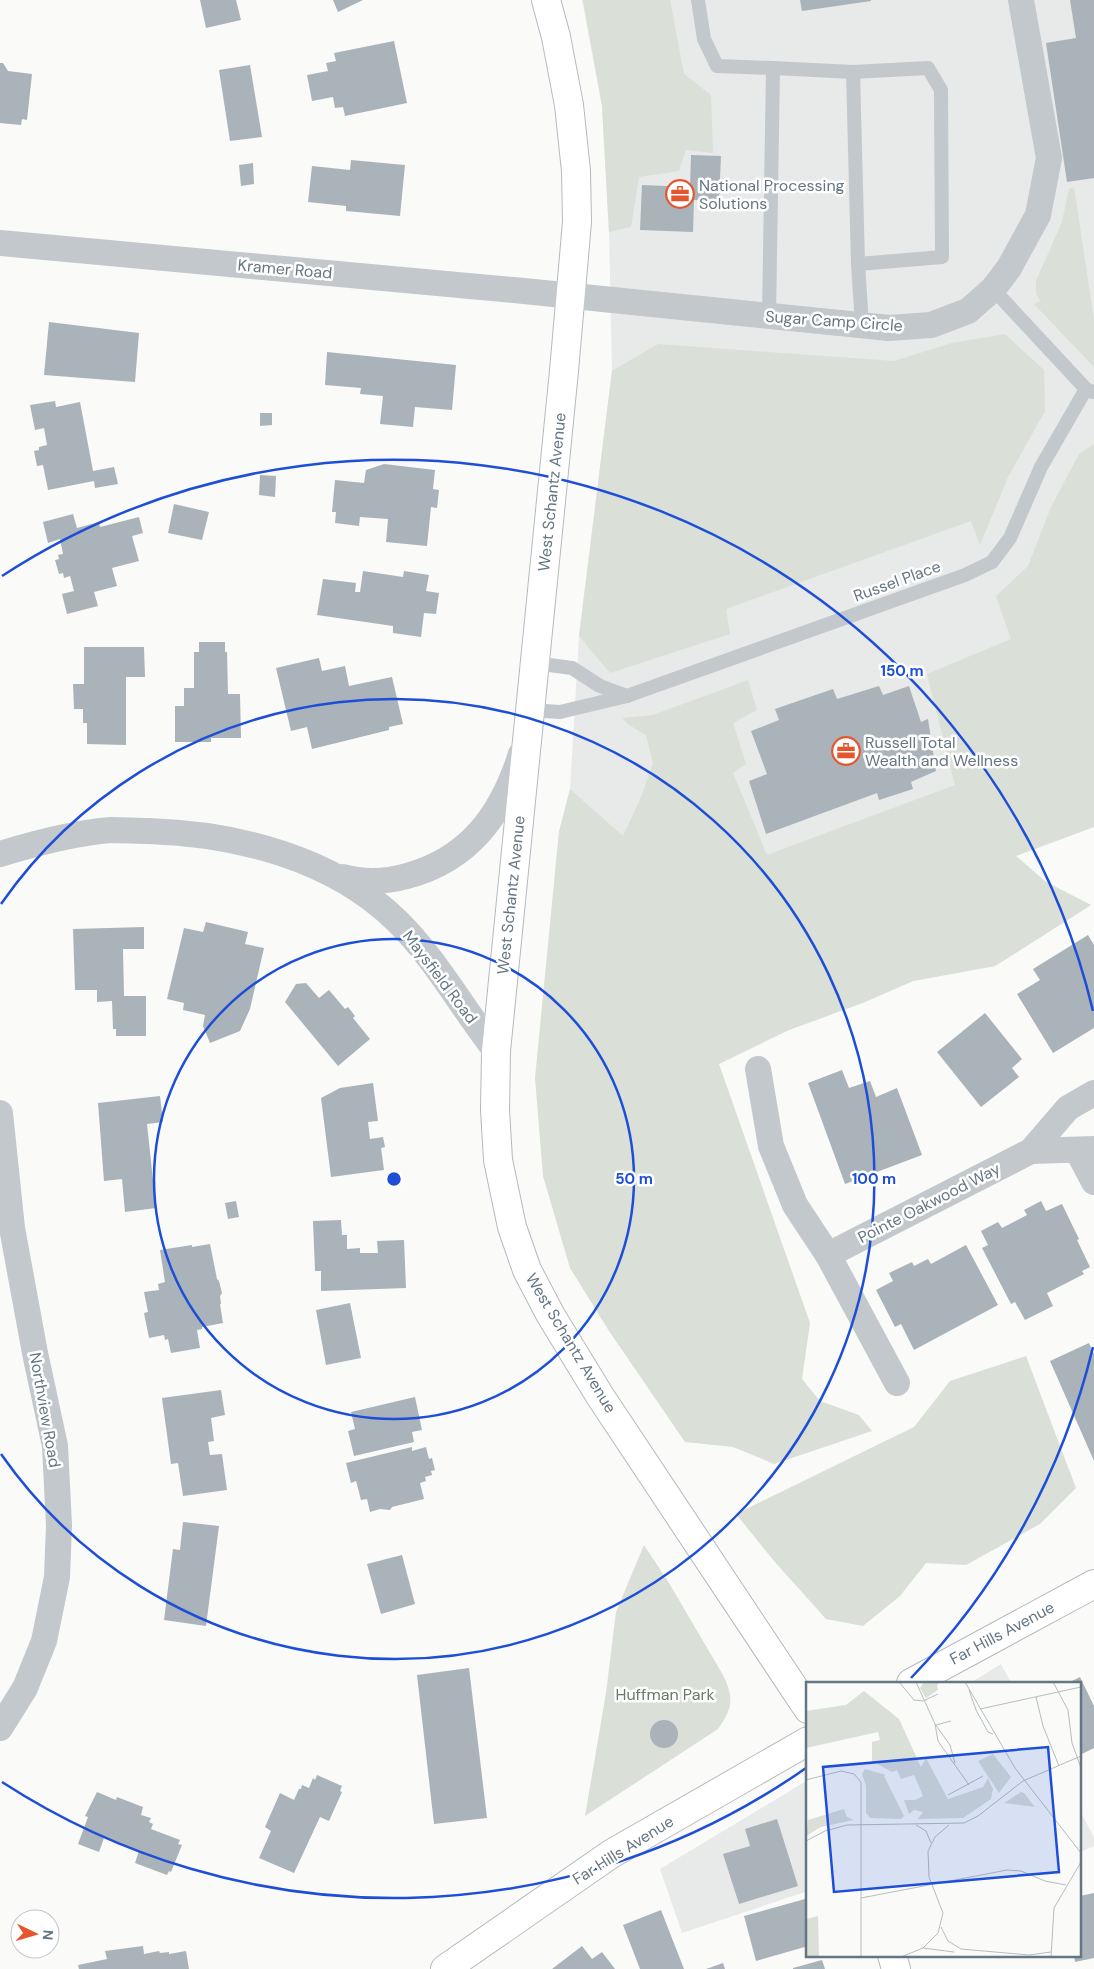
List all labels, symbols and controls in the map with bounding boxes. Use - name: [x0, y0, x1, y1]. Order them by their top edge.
- place label: National Processing Solutions: [699, 175, 845, 214]
- office icon: National Processing Solutions: [665, 179, 695, 209]
- street label: Kramer Road: [237, 254, 333, 284]
- street label: Sugar Camp Circle: [765, 306, 903, 336]
- street label: West Schantz Avenue: [533, 411, 571, 573]
- street label: Russel Place: [850, 555, 944, 607]
- text: 150 m: [881, 661, 924, 681]
- place label: Russell Total Wealth and Wellness: [865, 732, 1018, 771]
- office icon: Russell Total Wealth and Wellness: [831, 736, 861, 766]
- street label: West Schantz Avenue: [492, 814, 530, 976]
- street label: Maysfield Road: [398, 926, 482, 1028]
- street label: Pointe Oakwood Way: [854, 1158, 1004, 1248]
- text: 50 m: [615, 1169, 653, 1189]
- text: 100 m: [852, 1169, 896, 1189]
- centre of rings: [385, 1170, 403, 1188]
- street label: West Schantz Avenue: [521, 1269, 621, 1417]
- street label: Northview Road: [25, 1351, 65, 1469]
- street label: Far Hills Avenue: [946, 1597, 1058, 1669]
- inset map: [806, 1682, 1082, 1956]
- park label: Huffman Park: [616, 1684, 714, 1705]
- street label: Far Hills Avenue: [568, 1811, 678, 1889]
- north arrow: [10, 1909, 60, 1959]
- text: N: [39, 1929, 57, 1941]

